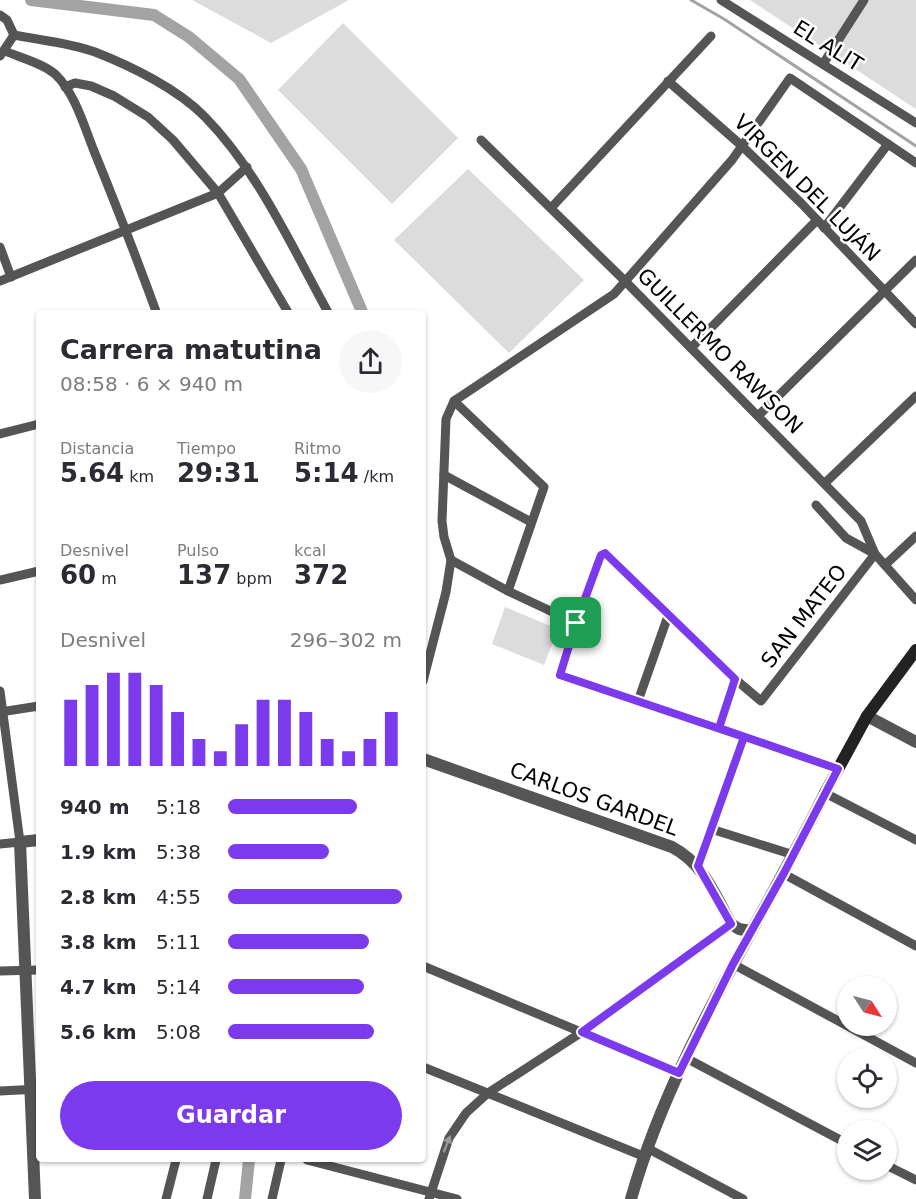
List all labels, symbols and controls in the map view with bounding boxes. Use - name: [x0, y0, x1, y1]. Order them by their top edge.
- street label: EL ALIT: [789, 15, 867, 77]
- street label: VIRGEN DEL LUJÁN: [729, 109, 886, 266]
- street label: GUILLERMO RAWSON: [632, 263, 808, 439]
- button: share: [339, 330, 402, 393]
- text: Carrera matutina: [60, 334, 322, 365]
- text: 08:58 · 6 × 940 m: [60, 372, 243, 396]
- text: Distancia: [60, 439, 134, 458]
- text: Tiempo: [177, 439, 236, 458]
- text: Ritmo: [294, 439, 341, 458]
- text: 5.64: [60, 458, 124, 488]
- text: 29:31: [177, 458, 260, 488]
- text: 5:14: [294, 458, 359, 488]
- text: km: [124, 467, 154, 486]
- text: /km: [359, 467, 394, 486]
- text: Desnivel: [60, 541, 129, 560]
- text: Pulso: [177, 541, 219, 560]
- text: kcal: [294, 541, 326, 560]
- text: 60: [60, 560, 96, 590]
- text: 137: [177, 560, 231, 590]
- text: 372: [294, 560, 348, 590]
- street label: SAN MATEO: [756, 560, 852, 672]
- text: m: [96, 569, 117, 588]
- text: bpm: [231, 569, 272, 588]
- pin: [550, 597, 601, 648]
- icon: arrive: [559, 606, 592, 639]
- text: Desnivel: [60, 628, 146, 652]
- text: 296–302 m: [290, 628, 402, 652]
- street label: CARLOS GARDEL: [507, 757, 682, 841]
- text: 940 m: [60, 795, 130, 819]
- text: 5:18: [156, 795, 201, 819]
- text: 1.9 km: [60, 840, 137, 864]
- text: 5:38: [156, 840, 201, 864]
- text: 2.8 km: [60, 885, 137, 909]
- text: 4:55: [156, 885, 201, 909]
- text: 3.8 km: [60, 930, 137, 954]
- text: 5:11: [156, 930, 201, 954]
- text: 4.7 km: [60, 975, 137, 999]
- text: 5:14: [156, 975, 201, 999]
- north arrow: [837, 976, 897, 1036]
- map controls: [837, 976, 897, 1180]
- text: 5.6 km: [60, 1020, 137, 1044]
- text: 5:08: [156, 1020, 201, 1044]
- button: locate: [837, 1048, 897, 1108]
- button: Guardar: [60, 1081, 402, 1150]
- button: layers: [837, 1120, 897, 1180]
- one-way arrow: [442, 1134, 452, 1152]

